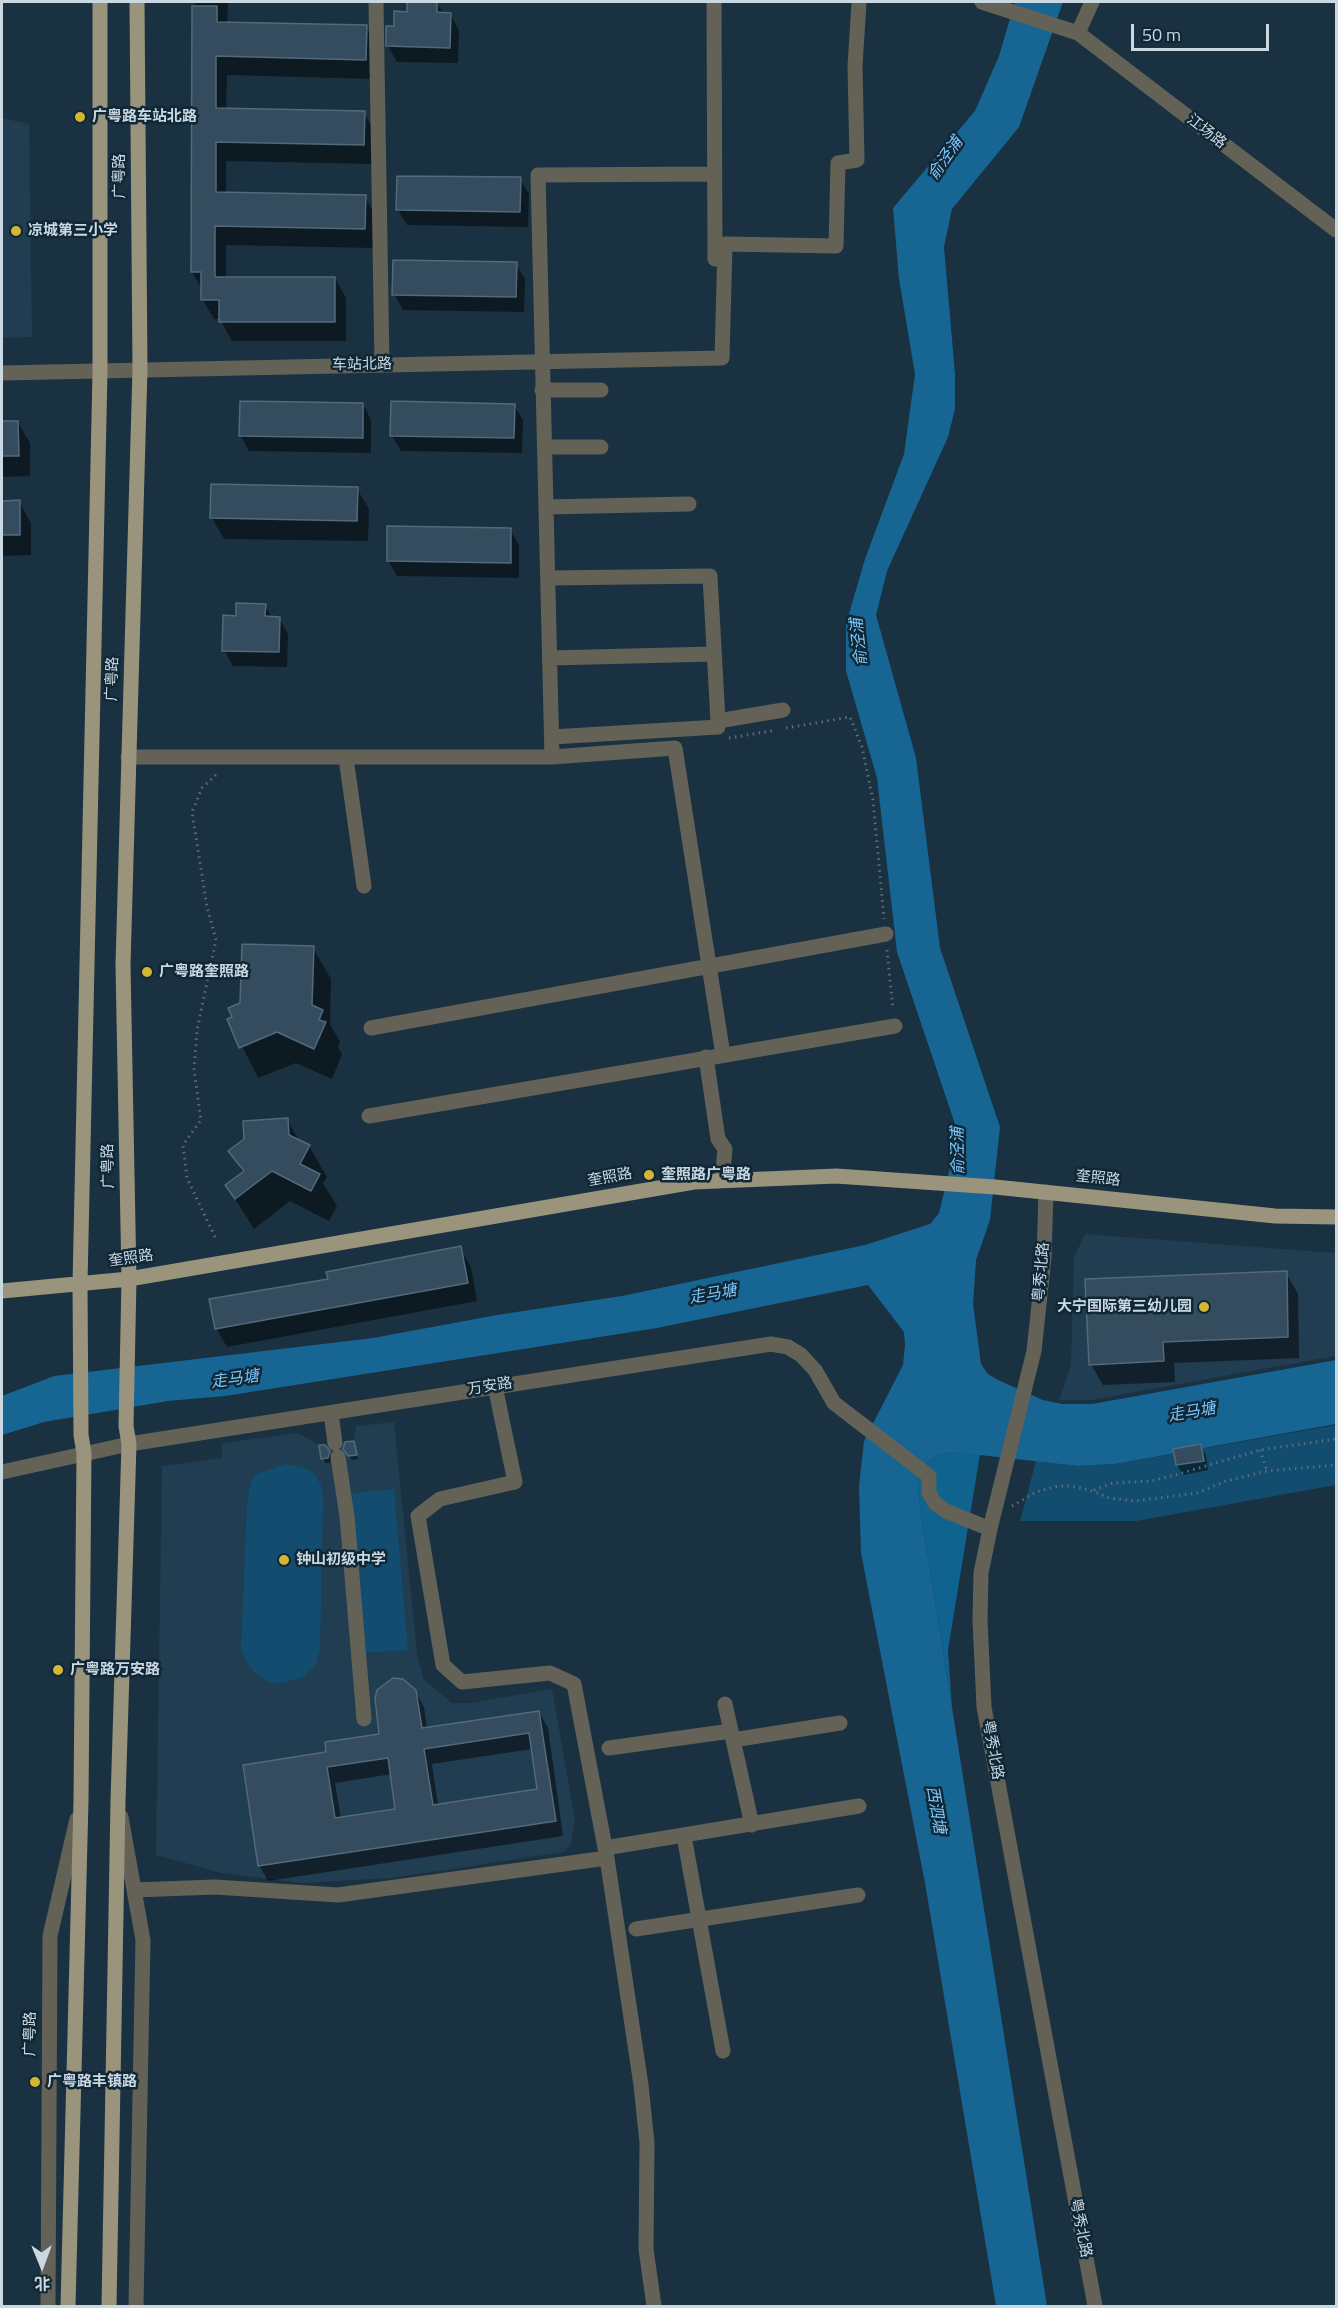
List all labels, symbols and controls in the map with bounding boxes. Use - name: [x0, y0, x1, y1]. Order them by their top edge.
- scale bar: [1134, 12, 1272, 50]
- text: 50 m: [1142, 21, 1181, 48]
- place label: 广粤路车站北路: [92, 108, 197, 126]
- marker: 广粤路车站北路: [73, 110, 87, 124]
- street label: 江场路: [1183, 111, 1229, 153]
- water label: 俞泾浦: [924, 134, 968, 184]
- street label: 广粤路: [111, 154, 129, 198]
- place label: 凉城第三小学: [28, 222, 118, 240]
- marker: 凉城第三小学: [9, 224, 23, 238]
- street label: 车站北路: [332, 355, 392, 375]
- water label: 俞泾浦: [848, 617, 872, 667]
- street label: 广粤路: [103, 656, 123, 702]
- place label: 广粤路奎照路: [159, 963, 249, 981]
- marker: 广粤路奎照路: [140, 965, 154, 979]
- water label: 俞泾浦: [949, 1127, 969, 1175]
- street label: 广粤路: [100, 1143, 118, 1189]
- street label: 奎照路: [586, 1165, 634, 1191]
- place label: 奎照路广粤路: [661, 1166, 751, 1184]
- marker: 奎照路广粤路: [642, 1168, 656, 1182]
- street label: 奎照路: [1075, 1168, 1121, 1190]
- street label: 粤秀北路: [1030, 1241, 1054, 1303]
- street label: 奎照路: [107, 1247, 155, 1271]
- water label: 走马塘: [688, 1281, 738, 1309]
- place label: 大宁国际第三幼儿园: [1057, 1298, 1192, 1316]
- marker: 大宁国际第三幼儿园: [1197, 1300, 1211, 1314]
- water label: 走马塘: [210, 1367, 260, 1393]
- street label: 万安路: [466, 1375, 514, 1399]
- water label: 走马塘: [1167, 1399, 1217, 1427]
- place label: 钟山初级中学: [296, 1551, 386, 1569]
- marker: 钟山初级中学: [277, 1553, 291, 1567]
- place label: 广粤路万安路: [70, 1661, 160, 1679]
- marker: 广粤路万安路: [51, 1663, 65, 1677]
- street label: 粤秀北路: [978, 1719, 1006, 1781]
- water label: 西泗塘: [921, 1785, 949, 1835]
- street label: 广粤路: [22, 2011, 40, 2057]
- place label: 广粤路丰镇路: [47, 2073, 137, 2091]
- marker: 广粤路丰镇路: [28, 2075, 42, 2089]
- street label: 粤秀北路: [1065, 2197, 1095, 2259]
- north arrow: [12, 2236, 72, 2296]
- text: 北: [34, 2272, 51, 2296]

